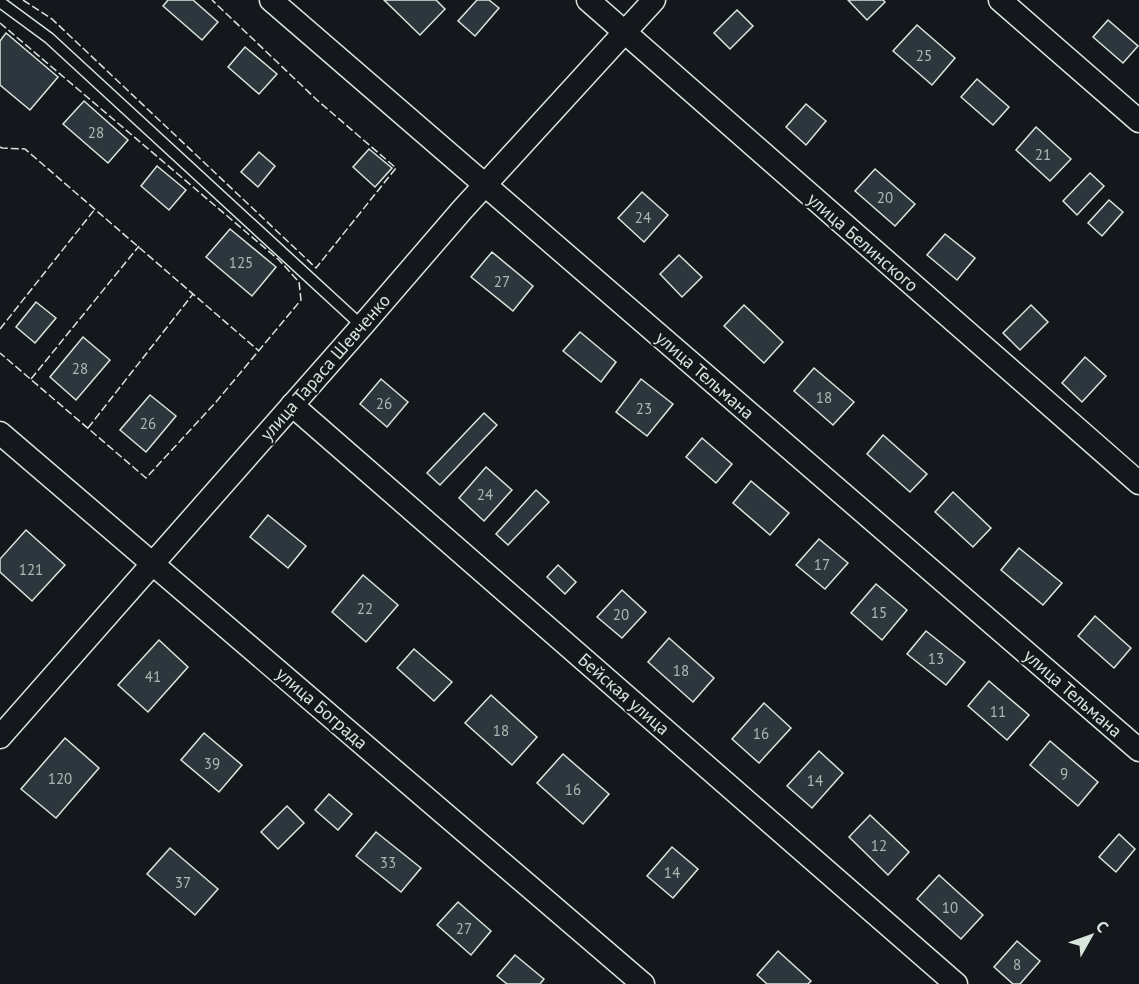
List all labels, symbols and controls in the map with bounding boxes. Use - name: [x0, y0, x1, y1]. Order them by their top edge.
- house number: 25: [916, 46, 932, 65]
- house number: 28: [88, 123, 104, 142]
- house number: 21: [1035, 145, 1051, 164]
- street label: улица Белинского: [803, 187, 923, 297]
- house number: 20: [877, 188, 893, 207]
- house number: 24: [635, 208, 651, 227]
- house number: 125: [229, 253, 253, 272]
- house number: 27: [494, 272, 510, 291]
- street label: улица Тараса Шевченко: [255, 289, 395, 445]
- street label: улица Тельмана: [651, 326, 759, 424]
- house number: 28: [72, 359, 88, 378]
- house number: 18: [816, 388, 832, 407]
- house number: 26: [376, 394, 392, 413]
- house number: 23: [636, 399, 652, 418]
- house number: 26: [140, 414, 156, 433]
- house number: 24: [477, 485, 493, 504]
- house number: 17: [814, 555, 830, 574]
- house number: 121: [19, 560, 43, 579]
- house number: 22: [357, 599, 373, 618]
- house number: 15: [871, 603, 887, 622]
- house number: 20: [613, 605, 629, 624]
- street label: улица Тельмана: [1019, 644, 1127, 742]
- street label: Бейская улица: [574, 648, 674, 740]
- house number: 13: [928, 649, 944, 668]
- house number: 18: [673, 661, 689, 680]
- street label: улица Бограда: [271, 662, 373, 754]
- house number: 41: [145, 667, 161, 686]
- house number: 11: [990, 702, 1006, 721]
- house number: 18: [493, 721, 509, 740]
- house number: 16: [753, 724, 769, 743]
- house number: 39: [204, 754, 220, 773]
- house number: 9: [1060, 764, 1068, 783]
- house number: 120: [48, 769, 72, 788]
- house number: 14: [807, 771, 823, 790]
- house number: 16: [565, 780, 581, 799]
- house number: 12: [871, 836, 887, 855]
- house number: 33: [380, 853, 396, 872]
- house number: 14: [664, 863, 680, 882]
- house number: 37: [175, 873, 191, 892]
- house number: 10: [942, 898, 958, 917]
- north arrow: [1061, 906, 1121, 966]
- text: С: [1092, 917, 1113, 936]
- house number: 27: [456, 919, 472, 938]
- house number: 8: [1013, 955, 1021, 974]

